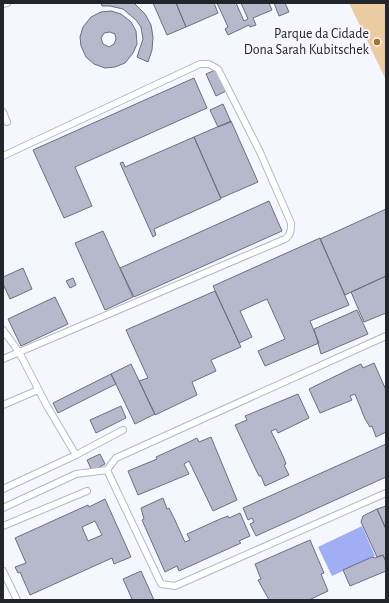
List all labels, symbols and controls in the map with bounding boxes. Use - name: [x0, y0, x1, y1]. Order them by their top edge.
- place label: Parque da Cidade Dona Sarah Kubitschek: [244, 27, 370, 57]
- marker: Parque da Cidade Dona Sarah Kubitschek: [372, 37, 382, 47]

